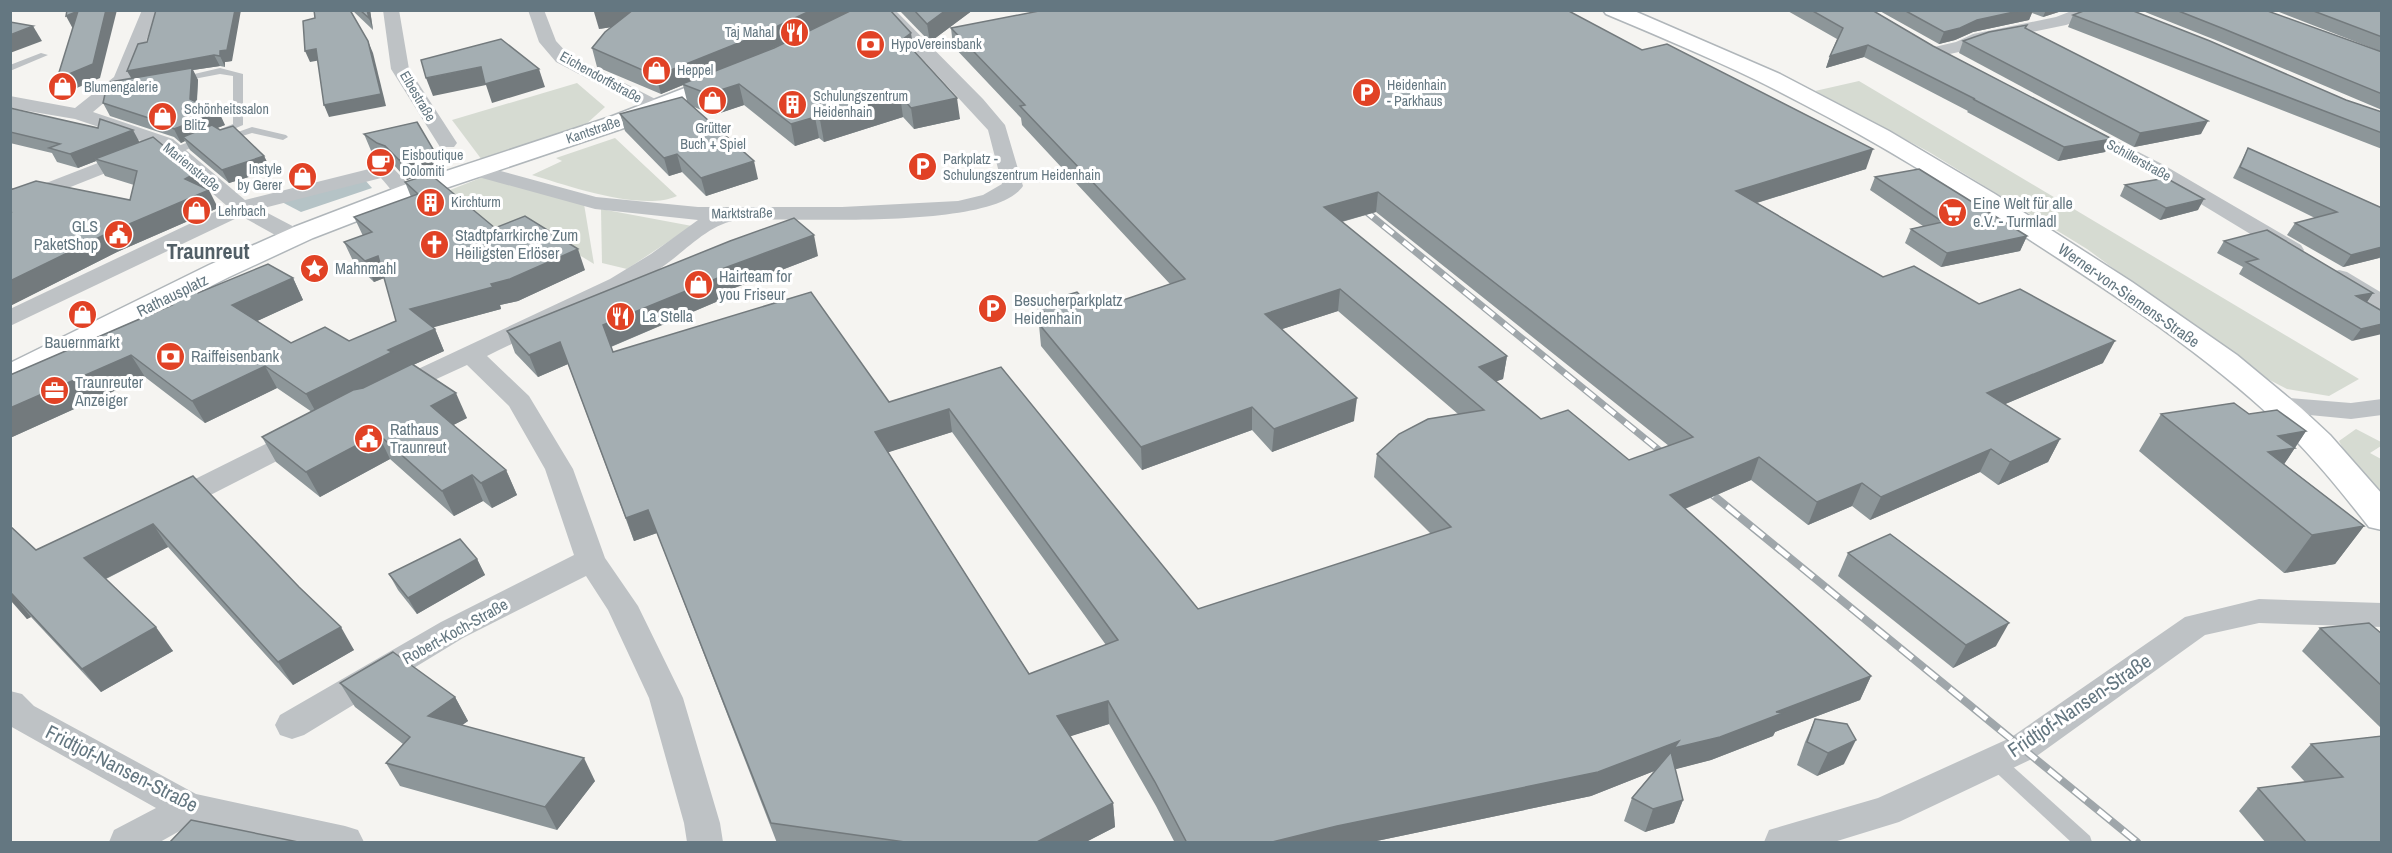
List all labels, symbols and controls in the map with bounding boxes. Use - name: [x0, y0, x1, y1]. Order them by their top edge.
- restaurant icon: Taj Mahal: [779, 16, 811, 48]
- place label: Taj Mahal: [725, 23, 774, 41]
- bank icon: HypoVereinsbank: [854, 28, 886, 60]
- place label: HypoVereinsbank: [891, 35, 982, 53]
- street label: Eichendorffstraße: [557, 47, 645, 107]
- shop icon: Heppel: [640, 54, 672, 86]
- place label: Heppel: [677, 61, 713, 79]
- street label: Elbestraße: [396, 68, 440, 124]
- shop icon: Blumengalerie: [47, 71, 79, 103]
- place label: Heidenhain - Parkhaus: [1387, 76, 1446, 110]
- parking icon: Heidenhain - Parkhaus: [1350, 77, 1382, 109]
- place label: Blumengalerie: [84, 78, 158, 96]
- shop icon: Grütter Buch + Spiel: [697, 85, 729, 117]
- place label: Schulungszentrum Heidenhain: [813, 87, 908, 121]
- building icon: Schulungszentrum Heidenhain: [776, 88, 808, 120]
- place label: Schönheitssalon Blitz: [184, 100, 269, 134]
- shop icon: Schönheitssalon Blitz: [147, 101, 179, 133]
- street label: Kantstraße: [564, 112, 622, 148]
- place label: Grütter Buch + Spiel: [680, 119, 746, 153]
- street label: Schillerstraße: [2104, 135, 2174, 185]
- street label: Marienstraße: [160, 139, 224, 195]
- place label: Eisboutique Dolomiti: [402, 146, 463, 180]
- cafe icon: Eisboutique Dolomiti: [365, 147, 397, 179]
- place label: Parkplatz - Schulungszentrum Heidenhain: [943, 150, 1101, 184]
- parking icon: Parkplatz - Schulungszentrum Heidenhain: [906, 151, 938, 183]
- place label: Instyle by Gerer: [237, 160, 282, 194]
- shop icon: Instyle by Gerer: [287, 161, 319, 193]
- building icon: Kirchturm: [414, 186, 446, 218]
- place label: Eine Welt für alle e.V. - Turmladl: [1973, 192, 2073, 232]
- place label: Kirchturm: [451, 193, 501, 211]
- shop icon: Lehrbach: [181, 195, 213, 227]
- supermarket icon: Eine Welt für alle e.V. - Turmladl: [1936, 196, 1968, 228]
- place label: Lehrbach: [218, 202, 266, 220]
- street label: Marktstraße: [711, 203, 773, 223]
- place label: GLS PaketShop: [34, 215, 98, 255]
- public building icon: GLS PaketShop: [103, 219, 135, 251]
- place label: Stadtpfarrkirche Zum Heiligsten Erlöser: [455, 224, 578, 264]
- church icon: Stadtpfarrkirche Zum Heiligsten Erlöser: [418, 228, 450, 260]
- district label: Traunreut: [166, 236, 250, 266]
- street label: Werner-von-Siemens-Straße: [2054, 238, 2204, 352]
- place icon: Mahnmahl: [298, 252, 330, 284]
- place label: Mahnmahl: [335, 257, 396, 279]
- place label: Hairteam for you Friseur: [719, 265, 793, 305]
- street label: Rathausplatz: [133, 268, 212, 322]
- shop icon: Hairteam for you Friseur: [682, 269, 714, 301]
- place label: Besucherparkplatz Heidenhain: [1014, 289, 1123, 329]
- parking icon: Besucherparkplatz Heidenhain: [977, 293, 1009, 325]
- shop icon: Bauernmarkt: [66, 298, 98, 330]
- restaurant icon: La Stella: [605, 300, 637, 332]
- place label: La Stella: [642, 305, 694, 327]
- place label: Bauernmarkt: [44, 331, 120, 353]
- bank icon: Raiffeisenbank: [154, 340, 186, 372]
- place label: Raiffeisenbank: [191, 345, 279, 367]
- place label: Traunreuter Anzeiger: [74, 371, 144, 411]
- office icon: Traunreuter Anzeiger: [38, 375, 70, 407]
- place label: Rathaus Traunreut: [390, 418, 447, 458]
- public building icon: Rathaus Traunreut: [353, 422, 385, 454]
- street label: Robert-Koch-Straße: [398, 593, 512, 669]
- street label: Fridtjof-Nansen-Straße: [2002, 647, 2156, 763]
- street label: Fridtjof-Nansen-Straße: [41, 718, 203, 818]

